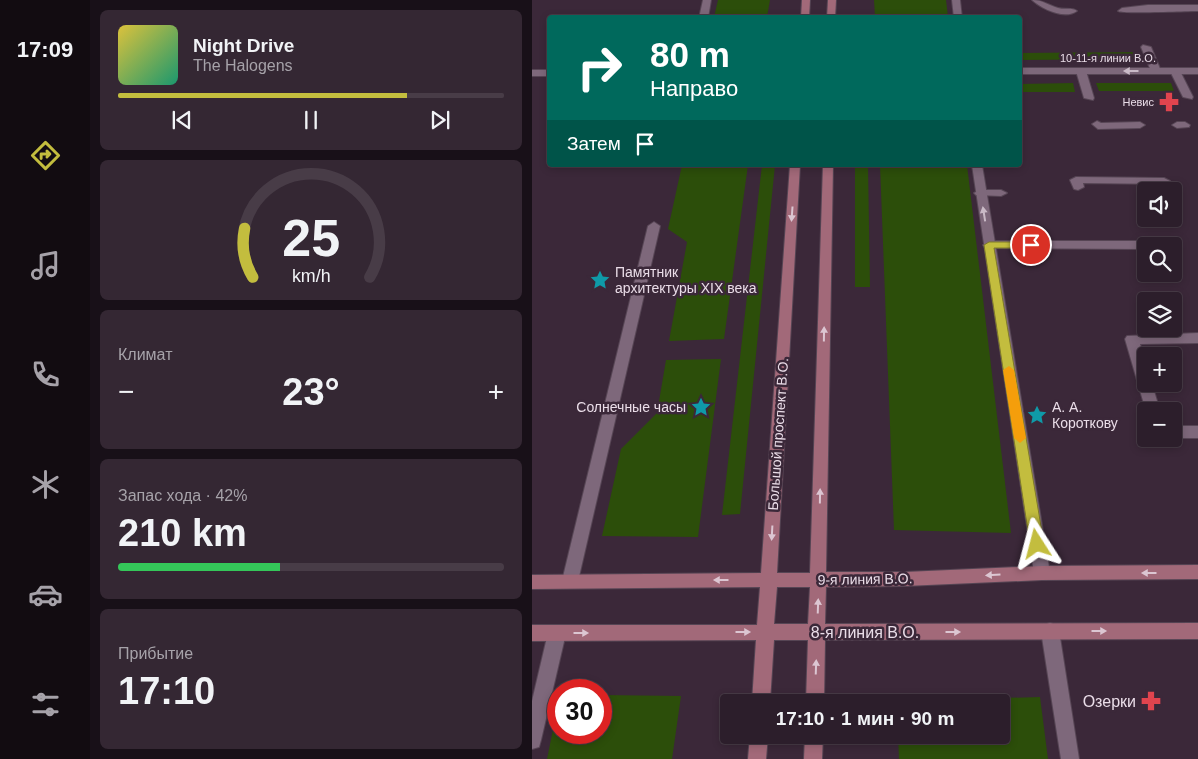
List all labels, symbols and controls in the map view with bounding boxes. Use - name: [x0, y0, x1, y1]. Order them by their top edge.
- text: Night Drive: [193, 35, 294, 56]
- icon: right: [567, 35, 632, 100]
- text: 80 m: [650, 35, 730, 74]
- text: 17:09: [17, 37, 73, 62]
- street label: 10-11-я линии В.О.: [1060, 52, 1156, 64]
- text: The Halogens: [193, 57, 293, 74]
- one-way arrow: [1123, 67, 1139, 75]
- text: Направо: [650, 76, 738, 101]
- pharmacy icon: Невис: [1158, 91, 1180, 113]
- place label: Невис: [1122, 96, 1154, 108]
- icon: previous: [168, 106, 196, 134]
- icon: pause: [297, 106, 325, 134]
- icon: next: [426, 106, 454, 134]
- icon: arrive: [631, 130, 659, 158]
- text: Затем: [567, 133, 621, 154]
- icon: directions: [28, 138, 63, 173]
- map controls: [1137, 182, 1182, 447]
- button: sound: [1137, 182, 1182, 227]
- one-way arrow: [979, 205, 987, 221]
- one-way arrow: [788, 206, 796, 222]
- text: 25: [282, 209, 340, 267]
- pin: [1010, 224, 1052, 266]
- icon: arrive: [1017, 231, 1045, 259]
- button: search: [1137, 237, 1182, 282]
- icon: music: [28, 248, 63, 283]
- place label: Памятник архитектуры XIX века: [615, 264, 757, 296]
- text: km/h: [292, 266, 330, 286]
- place icon: Памятник архитектуры XIX века: [589, 269, 611, 291]
- button: layers: [1137, 292, 1182, 337]
- one-way arrow: [820, 326, 828, 342]
- text: Климат: [118, 346, 172, 363]
- button: +: [1137, 347, 1182, 392]
- icon: phone: [28, 357, 63, 392]
- street label: Большой проспект В.О.: [765, 357, 791, 511]
- text: 23°: [282, 371, 340, 413]
- text: −: [118, 376, 134, 407]
- text: +: [488, 376, 504, 407]
- place icon: Солнечные часы: [690, 396, 712, 418]
- place label: Солнечные часы: [576, 399, 686, 415]
- place label: А. А. Короткову: [1052, 399, 1118, 431]
- button: −: [1137, 402, 1182, 447]
- place icon: А. А. Короткову: [1026, 404, 1048, 426]
- icon: climate: [28, 467, 63, 502]
- text: Запас хода · 42%: [118, 487, 247, 504]
- one-way arrow: [817, 488, 825, 504]
- text: 210 km: [118, 512, 247, 554]
- position arrow: [1010, 517, 1062, 569]
- one-way arrow: [768, 525, 776, 541]
- one-way arrow: [1141, 569, 1157, 577]
- street label: 9-я линия В.О.: [817, 570, 913, 588]
- one-way arrow: [985, 572, 1001, 580]
- one-way arrow: [712, 576, 728, 584]
- icon: car: [28, 577, 63, 612]
- one-way arrow: [814, 598, 822, 614]
- street label: 8-я линия В.О.: [811, 624, 919, 641]
- one-way arrow: [1091, 627, 1107, 635]
- one-way arrow: [735, 628, 751, 636]
- one-way arrow: [945, 628, 961, 636]
- one-way arrow: [573, 629, 589, 637]
- text: Прибытие: [118, 645, 193, 662]
- one-way arrow: [812, 659, 820, 675]
- text: 17:10: [118, 670, 215, 712]
- speed limit sign: 30: [547, 679, 612, 744]
- icon: filters: [28, 687, 63, 722]
- pharmacy icon: Озерки: [1140, 690, 1162, 712]
- place label: Озерки: [1083, 693, 1136, 710]
- text: 17:10 · 1 мин · 90 m: [776, 708, 954, 729]

